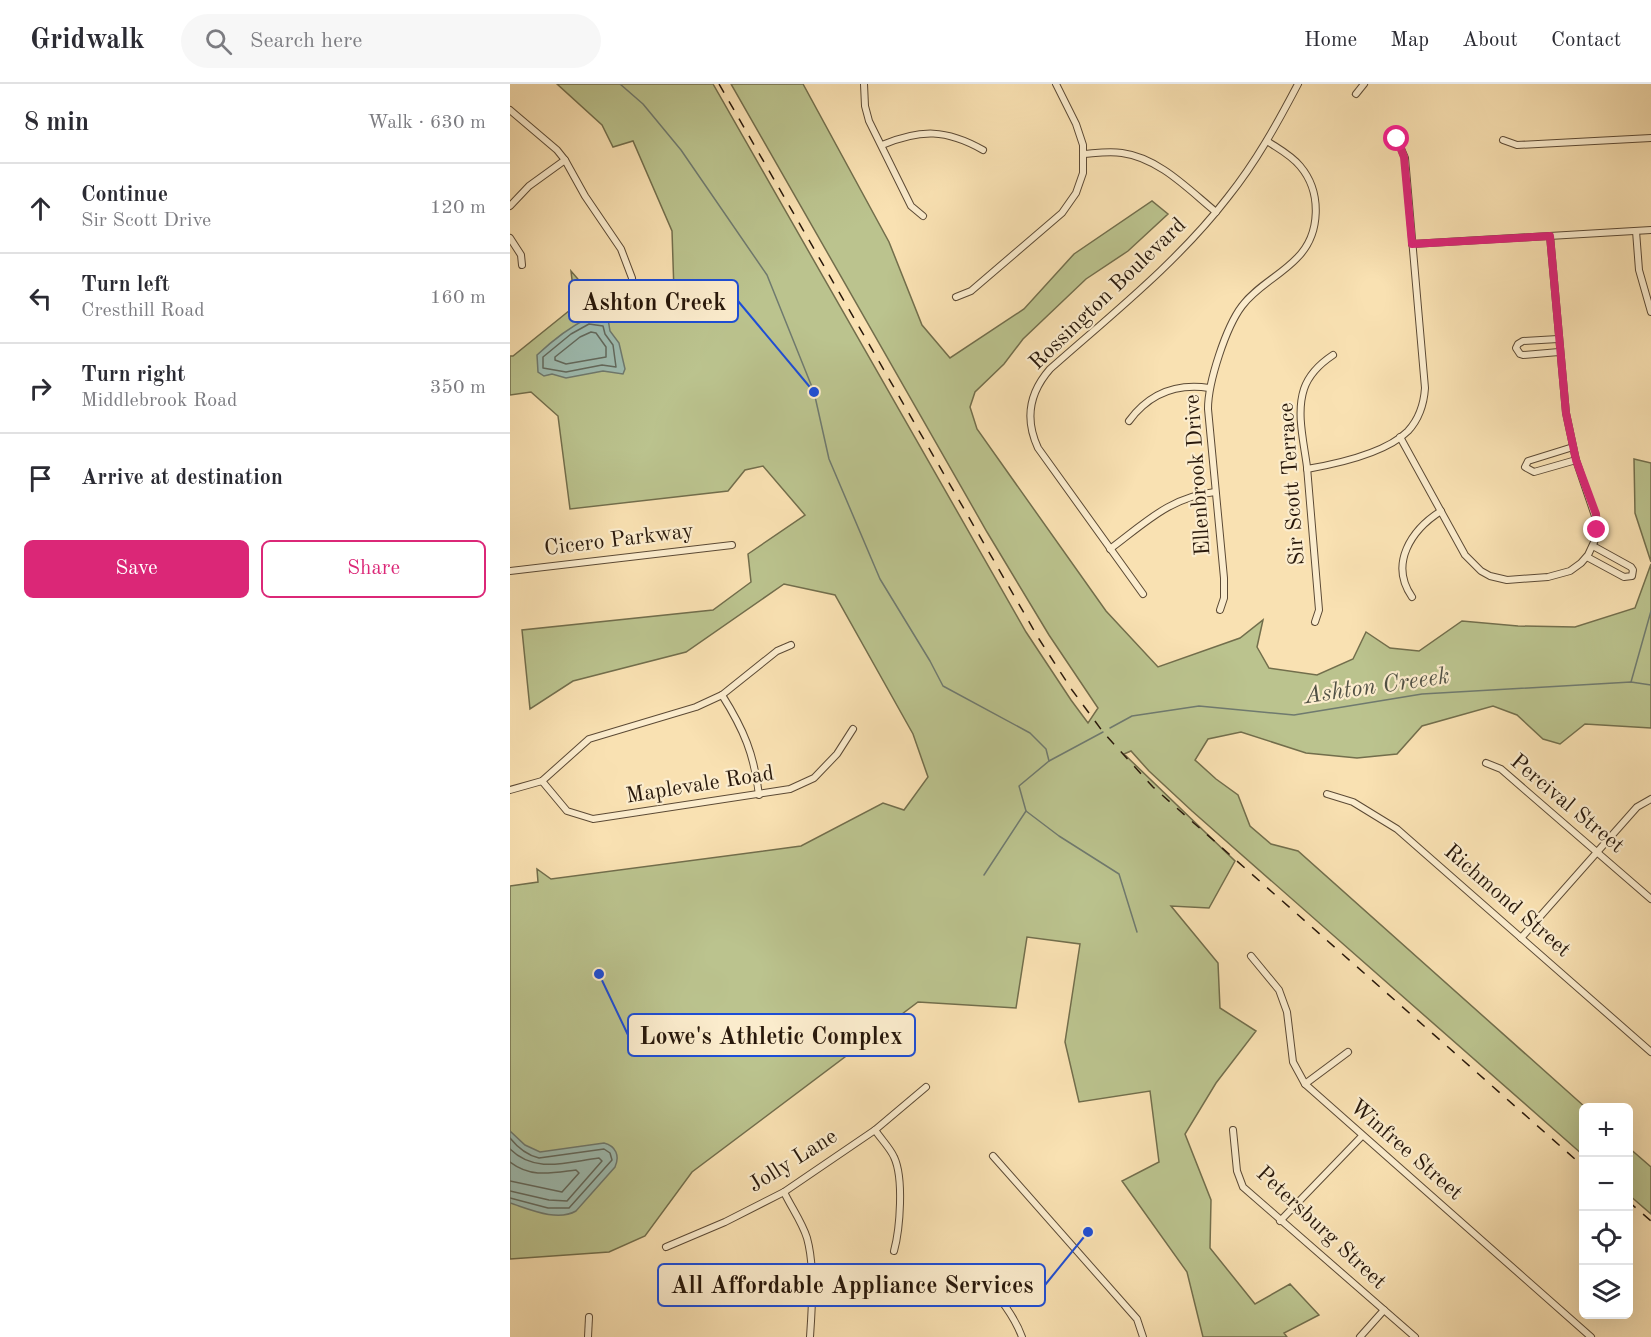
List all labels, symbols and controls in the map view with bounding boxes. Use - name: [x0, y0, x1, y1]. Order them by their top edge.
- search box: [181, 14, 601, 68]
- icon: search: [202, 25, 235, 58]
- text: Gridwalk: [30, 27, 145, 55]
- text: Search here: [250, 30, 362, 52]
- text: Home: [1304, 30, 1357, 51]
- text: Map: [1390, 30, 1429, 51]
- text: About: [1462, 30, 1518, 51]
- text: Contact: [1551, 30, 1621, 51]
- text: 8 min: [24, 110, 89, 136]
- text: Walk · 630 m: [367, 113, 486, 133]
- route start: [1383, 125, 1409, 151]
- text: Continue: [81, 184, 168, 206]
- icon: ahead: [24, 192, 57, 225]
- text: 120 m: [430, 198, 486, 218]
- text: Sir Scott Drive: [81, 211, 211, 231]
- street label: Rossington Boulevard: [1025, 214, 1191, 374]
- text: Turn left: [81, 274, 170, 296]
- callout: Ashton Creek: [569, 280, 738, 322]
- icon: left: [24, 282, 57, 315]
- text: 160 m: [430, 288, 486, 308]
- text: Ashton Creek: [581, 292, 727, 316]
- text: Cresthill Road: [81, 301, 205, 321]
- text: Turn right: [81, 364, 185, 386]
- icon: right: [24, 372, 57, 405]
- text: 350 m: [430, 378, 486, 398]
- text: Middlebrook Road: [81, 391, 237, 411]
- street label: Ellenbrook Drive: [1181, 394, 1215, 556]
- street label: Sir Scott Terrace: [1275, 402, 1309, 566]
- icon: arrive: [24, 462, 57, 495]
- text: Arrive at destination: [81, 467, 283, 489]
- route end: [1583, 516, 1609, 542]
- street label: Cicero Parkway: [543, 520, 695, 560]
- button: Save: [24, 540, 249, 598]
- button: Share: [261, 540, 486, 598]
- water label: Ashton Creeek: [1301, 665, 1451, 709]
- street label: Percival Street: [1506, 750, 1628, 858]
- street label: Maplevale Road: [624, 762, 776, 808]
- street label: Richmond Street: [1440, 840, 1574, 962]
- callout: Lowe's Athletic Complex: [628, 1014, 915, 1056]
- text: Lowe's Athletic Complex: [639, 1026, 903, 1050]
- street label: Winfree Street: [1345, 1095, 1467, 1205]
- map controls: [1579, 1103, 1633, 1319]
- button: +: [1579, 1103, 1633, 1157]
- street label: Jolly Lane: [745, 1125, 841, 1197]
- button: −: [1579, 1157, 1633, 1211]
- street label: Petersburg Street: [1252, 1162, 1390, 1294]
- button: locate: [1579, 1211, 1633, 1265]
- callout: All Affordable Appliance Services: [658, 1264, 1045, 1306]
- button: layers: [1579, 1265, 1633, 1319]
- text: All Affordable Appliance Services: [670, 1275, 1034, 1299]

